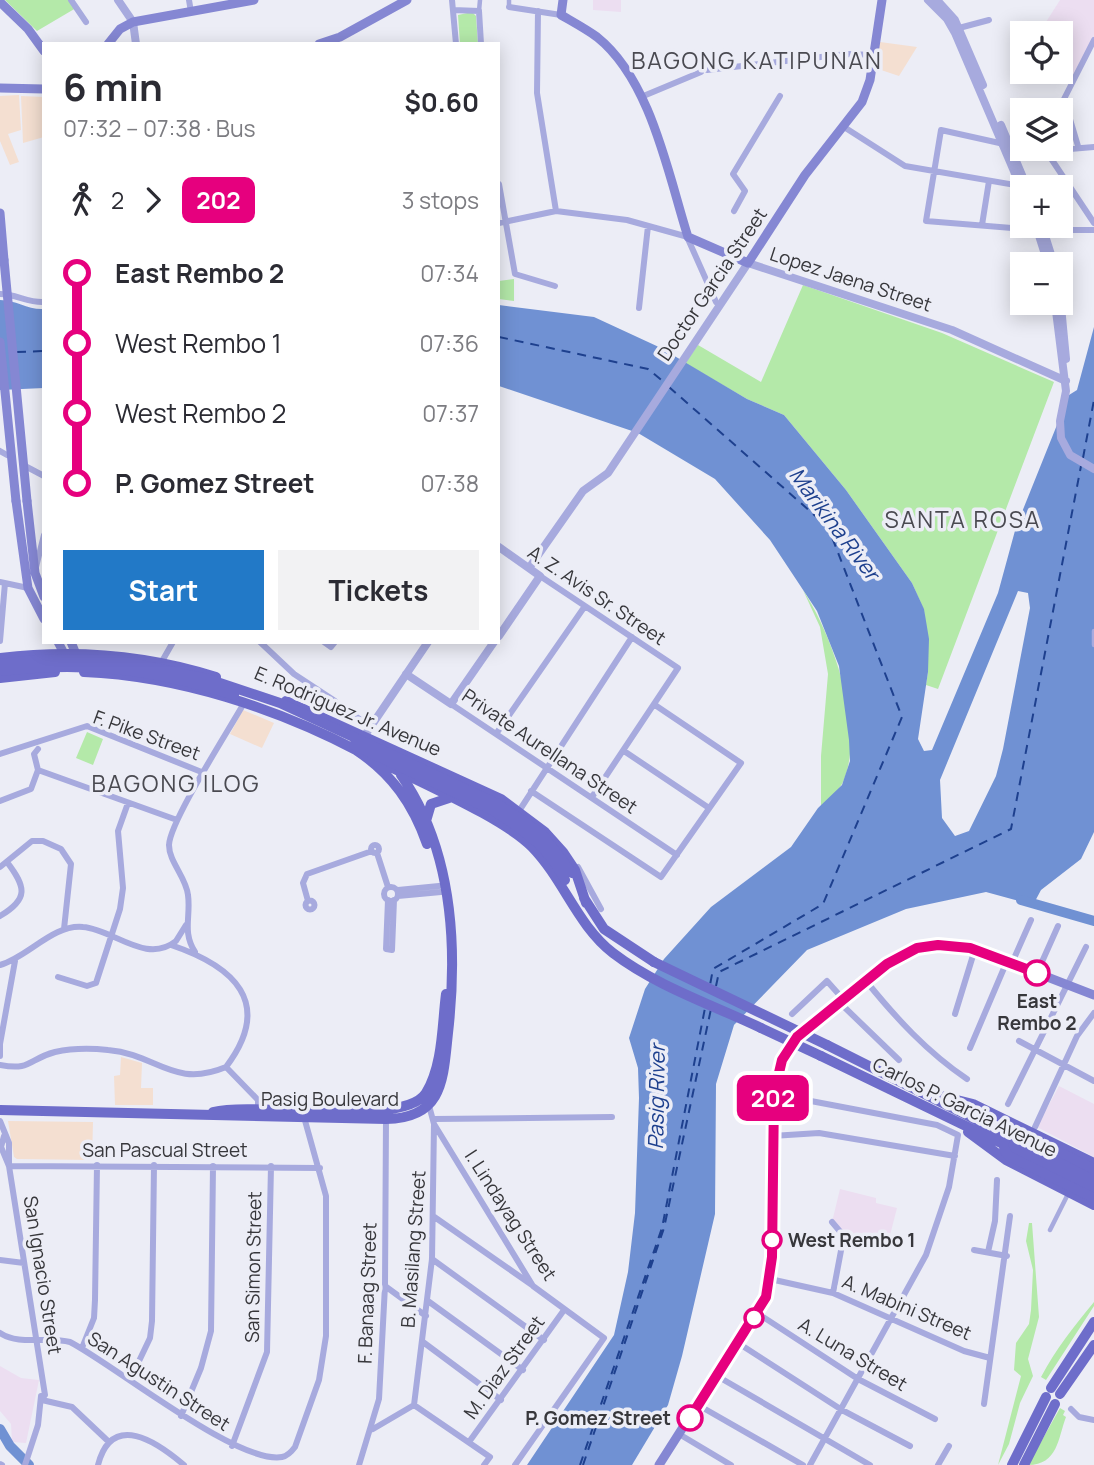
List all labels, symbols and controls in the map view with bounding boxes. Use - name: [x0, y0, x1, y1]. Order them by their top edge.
- map controls: [1010, 21, 1073, 315]
- button: locate: [1010, 21, 1073, 84]
- district label: BAGONG KATIPUNAN: [631, 44, 883, 76]
- text: 6 min: [63, 60, 163, 112]
- text: $0.60: [404, 84, 479, 120]
- button: layers: [1010, 98, 1073, 161]
- text: 07:32 – 07:38 · Bus: [63, 112, 256, 144]
- button: +: [1010, 175, 1073, 238]
- icon: walk: [63, 181, 101, 219]
- icon: forward: [134, 181, 172, 219]
- text: 202: [196, 183, 241, 216]
- text: 2: [111, 184, 124, 216]
- text: 3 stops: [402, 184, 479, 216]
- street label: Doctor Garcia Street: [651, 202, 773, 366]
- street label: Lopez Jaena Street: [767, 241, 935, 317]
- button: −: [1010, 252, 1073, 315]
- text: East Rembo 2: [115, 255, 284, 291]
- text: 07:34: [420, 257, 479, 289]
- text: West Rembo 1: [115, 325, 282, 361]
- text: 07:36: [420, 327, 479, 359]
- text: West Rembo 2: [115, 395, 286, 431]
- text: 07:37: [422, 397, 479, 429]
- water label: Marikina River: [783, 462, 888, 587]
- text: P. Gomez Street: [115, 465, 315, 501]
- text: 07:38: [420, 467, 479, 499]
- district label: SANTA ROSA: [885, 503, 1041, 535]
- street label: A. Z. Avis Sr. Street: [523, 539, 671, 651]
- button: Start: [63, 550, 264, 630]
- button: Tickets: [278, 550, 479, 630]
- street label: E. Rodriguez Jr. Avenue: [251, 660, 445, 762]
- street label: Private Aurellana Street: [457, 682, 643, 820]
- street label: F. Pike Street: [90, 704, 204, 766]
- district label: BAGONG ILOG: [91, 767, 261, 799]
- marker: East Rembo 2: [1024, 960, 1050, 986]
- place label: East Rembo 2: [997, 988, 1077, 1036]
- water label: Pasig River: [641, 1042, 671, 1150]
- street label: Carlos P. Garcia Avenue: [868, 1051, 1062, 1163]
- line badge: 202: [733, 1075, 813, 1121]
- text: 202: [751, 1081, 795, 1114]
- street label: Pasig Boulevard: [261, 1086, 399, 1112]
- street label: San Pascual Street: [82, 1137, 248, 1163]
- street label: I. Lindayag Street: [459, 1145, 563, 1285]
- street label: B. Masilang Street: [395, 1169, 431, 1329]
- street label: San Simon Street: [239, 1191, 267, 1343]
- street label: San Ignacio Street: [18, 1194, 68, 1356]
- street label: F. Banaag Street: [352, 1222, 382, 1364]
- place label: West Rembo 1: [788, 1227, 916, 1253]
- marker: West Rembo 1: [762, 1230, 782, 1250]
- street label: A. Mabini Street: [838, 1268, 976, 1346]
- unlabelled marker: [744, 1308, 764, 1328]
- street label: M. Diaz Street: [458, 1310, 550, 1424]
- street label: A. Luna Street: [794, 1311, 912, 1397]
- street label: San Agustin Street: [83, 1325, 235, 1437]
- place label: P. Gomez Street: [525, 1405, 671, 1431]
- marker: P. Gomez Street: [677, 1405, 703, 1431]

